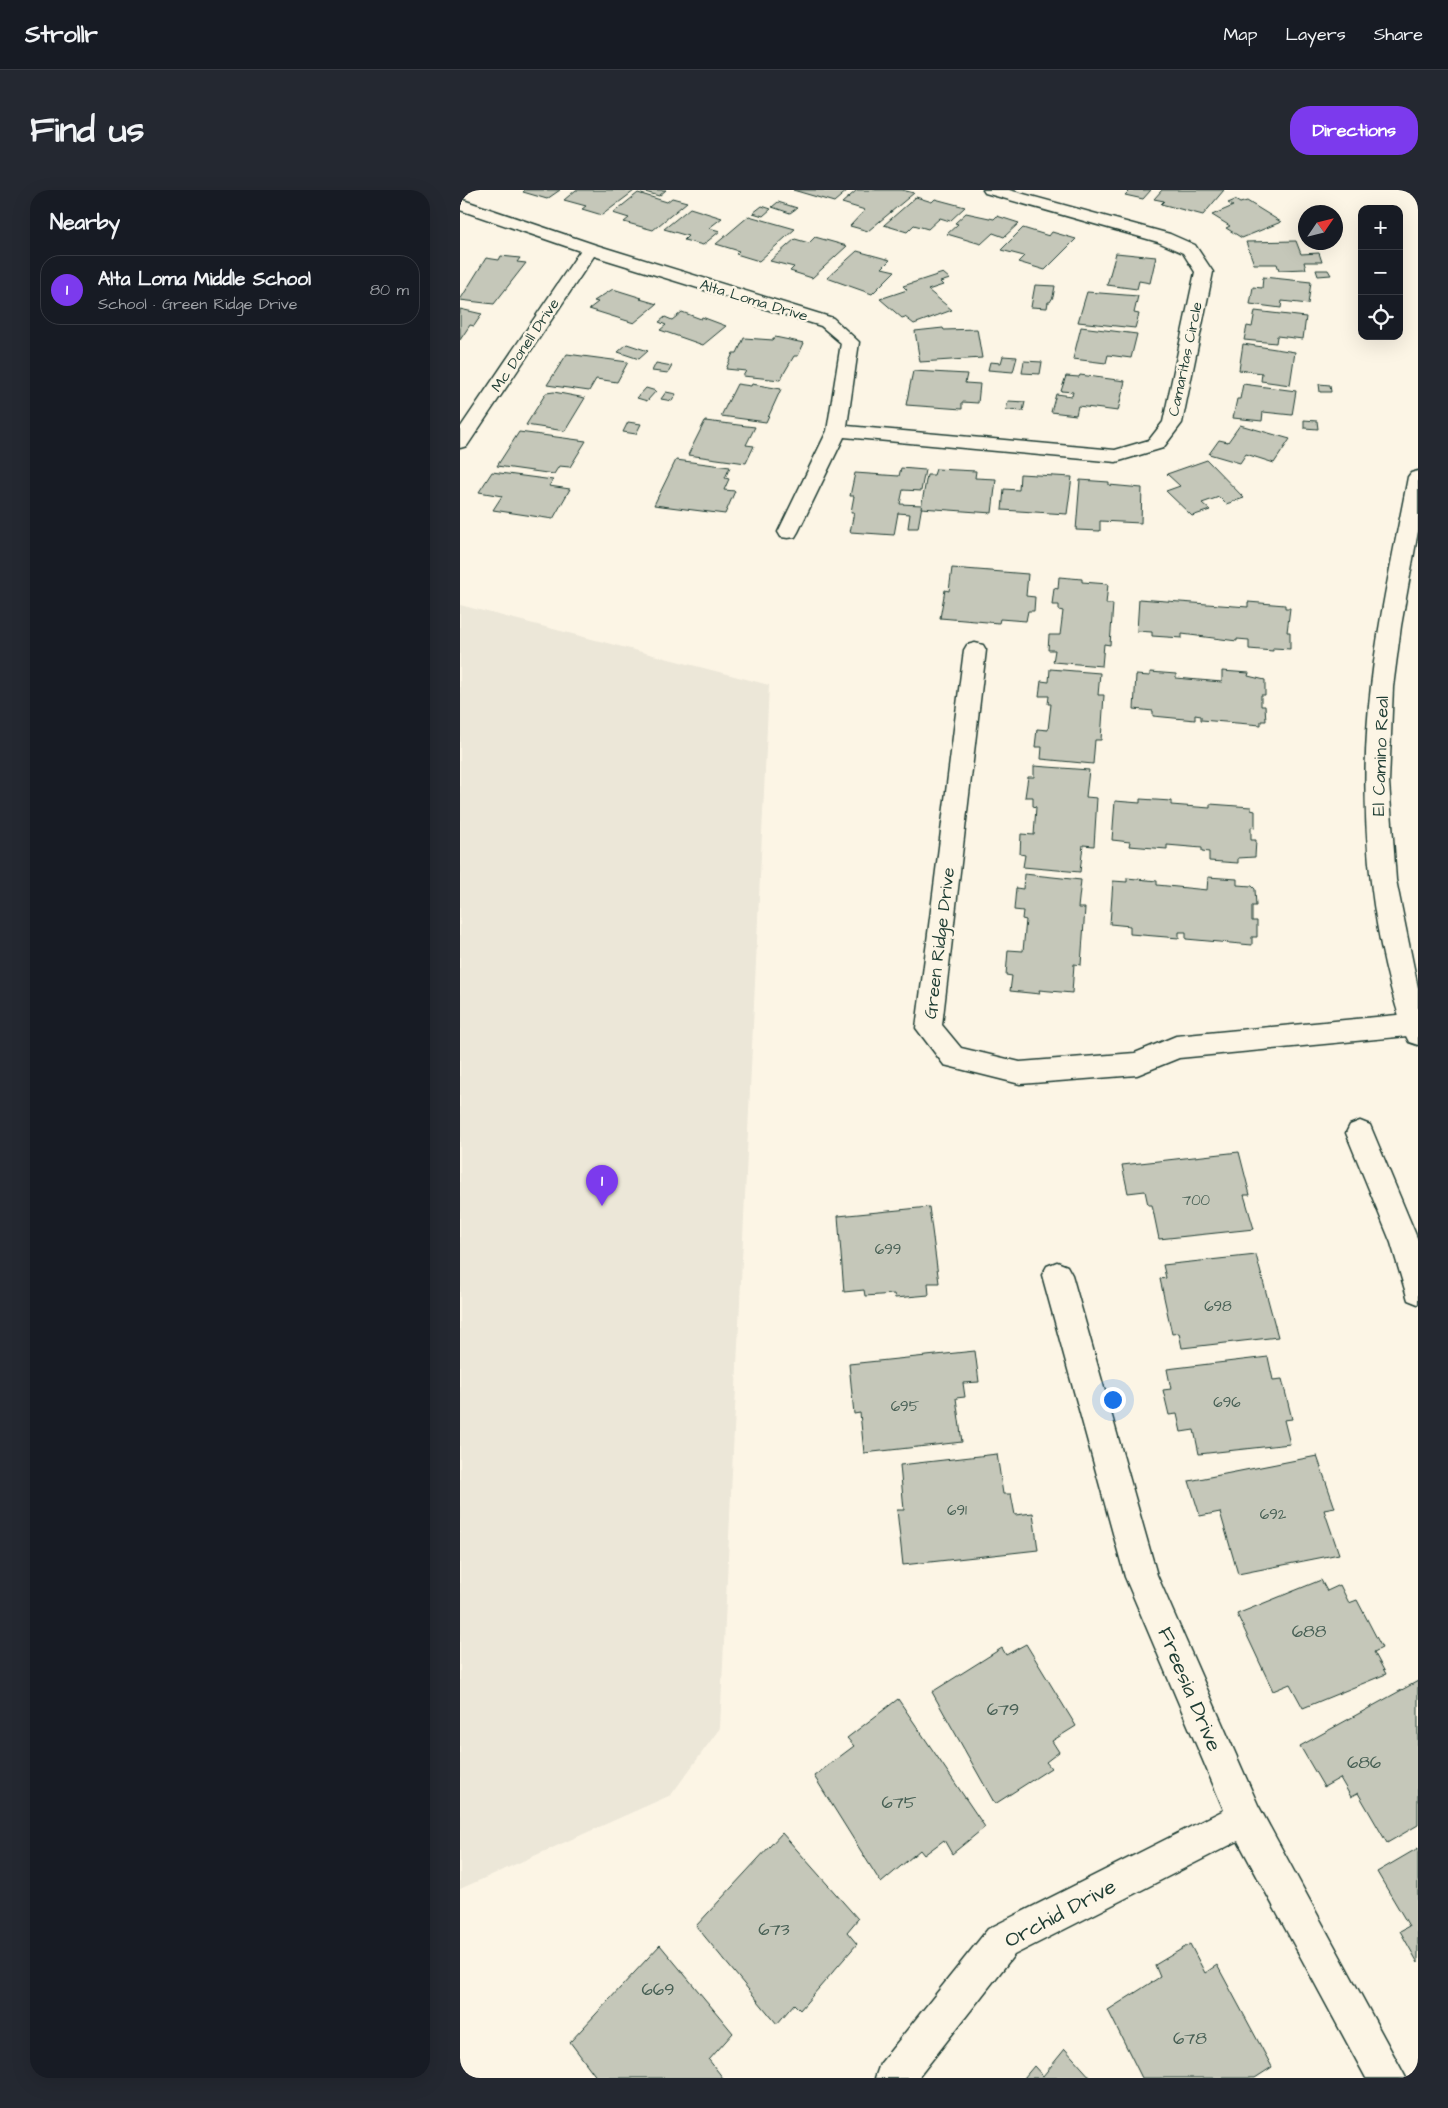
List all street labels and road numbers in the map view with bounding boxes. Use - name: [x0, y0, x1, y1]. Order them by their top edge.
- street label: Alta Loma Drive: [697, 274, 810, 327]
- street label: Mc Donell Drive: [486, 294, 564, 396]
- street label: Camaritas Circle: [1163, 300, 1208, 418]
- street label: El Camino Real: [1366, 695, 1395, 817]
- street label: Green Ridge Drive: [918, 866, 962, 1020]
- street label: Freesia Drive: [1150, 1623, 1229, 1756]
- street label: Orchid Drive: [999, 1872, 1121, 1955]

